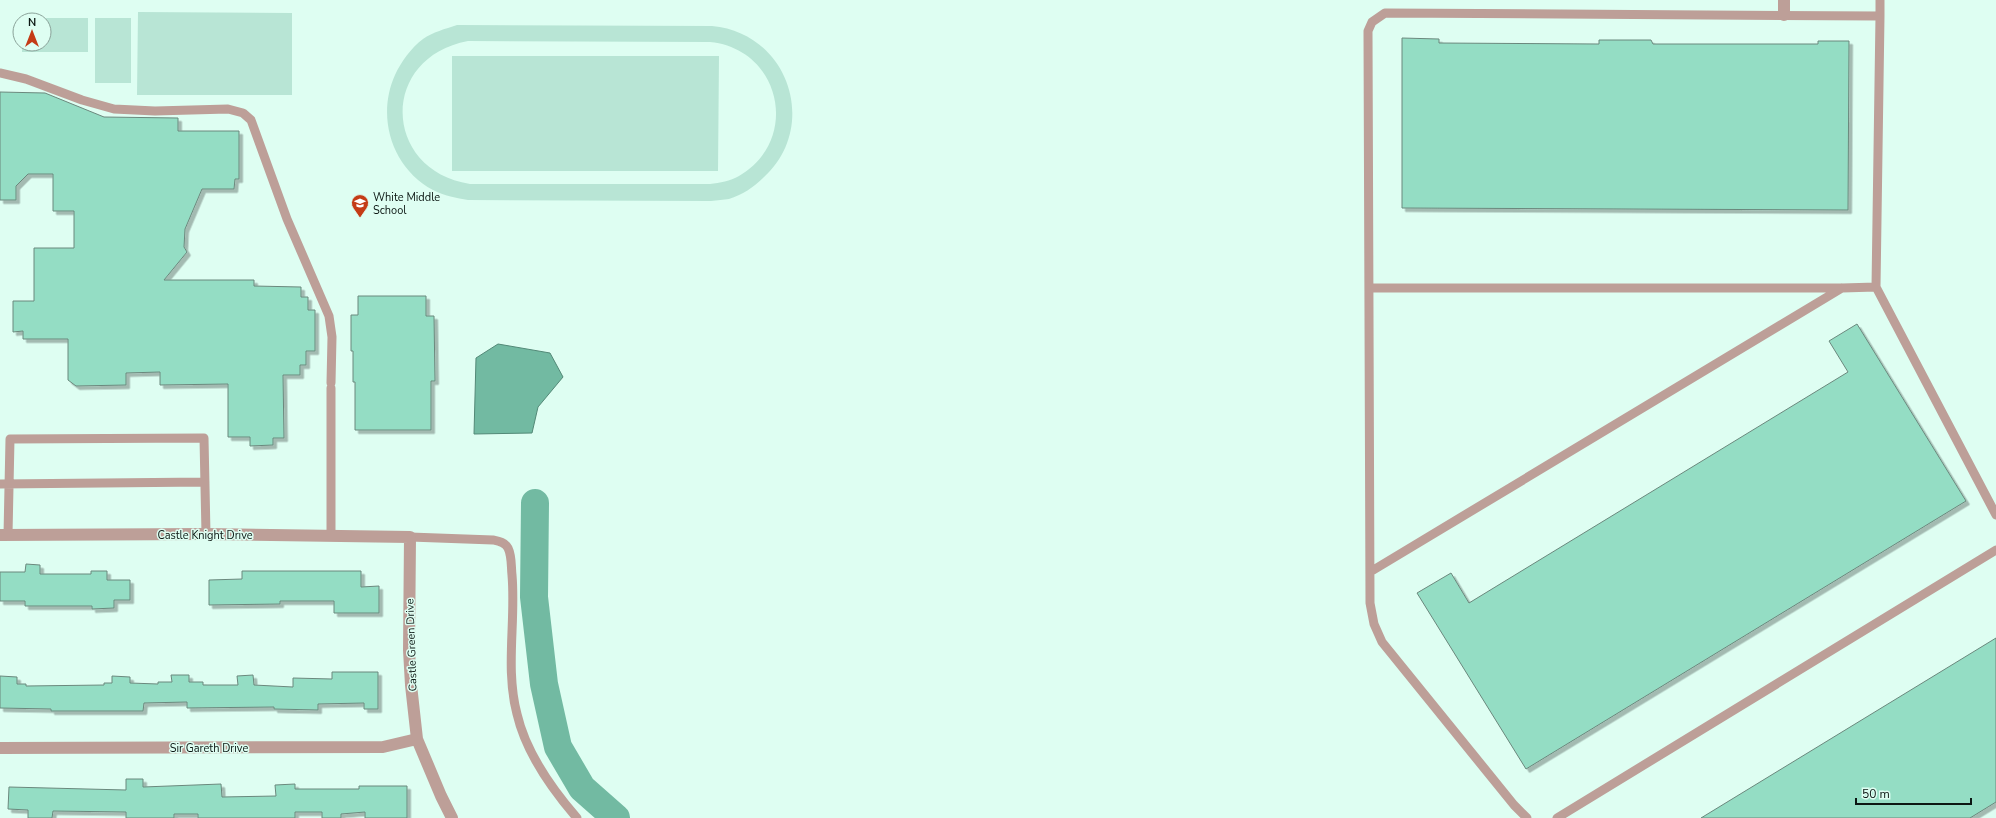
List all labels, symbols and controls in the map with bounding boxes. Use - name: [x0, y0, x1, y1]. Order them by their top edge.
- north arrow: [12, 12, 52, 52]
- text: N: [28, 15, 36, 30]
- place label: White Middle School: [373, 190, 440, 218]
- school or university icon: White Middle School: [350, 193, 370, 218]
- street label: Castle Knight Drive: [157, 528, 253, 543]
- street label: Castle Green Drive: [402, 598, 421, 692]
- street label: Sir Gareth Drive: [170, 741, 248, 756]
- scale bar: [1856, 780, 1971, 806]
- text: 50 m: [1862, 786, 1890, 802]

